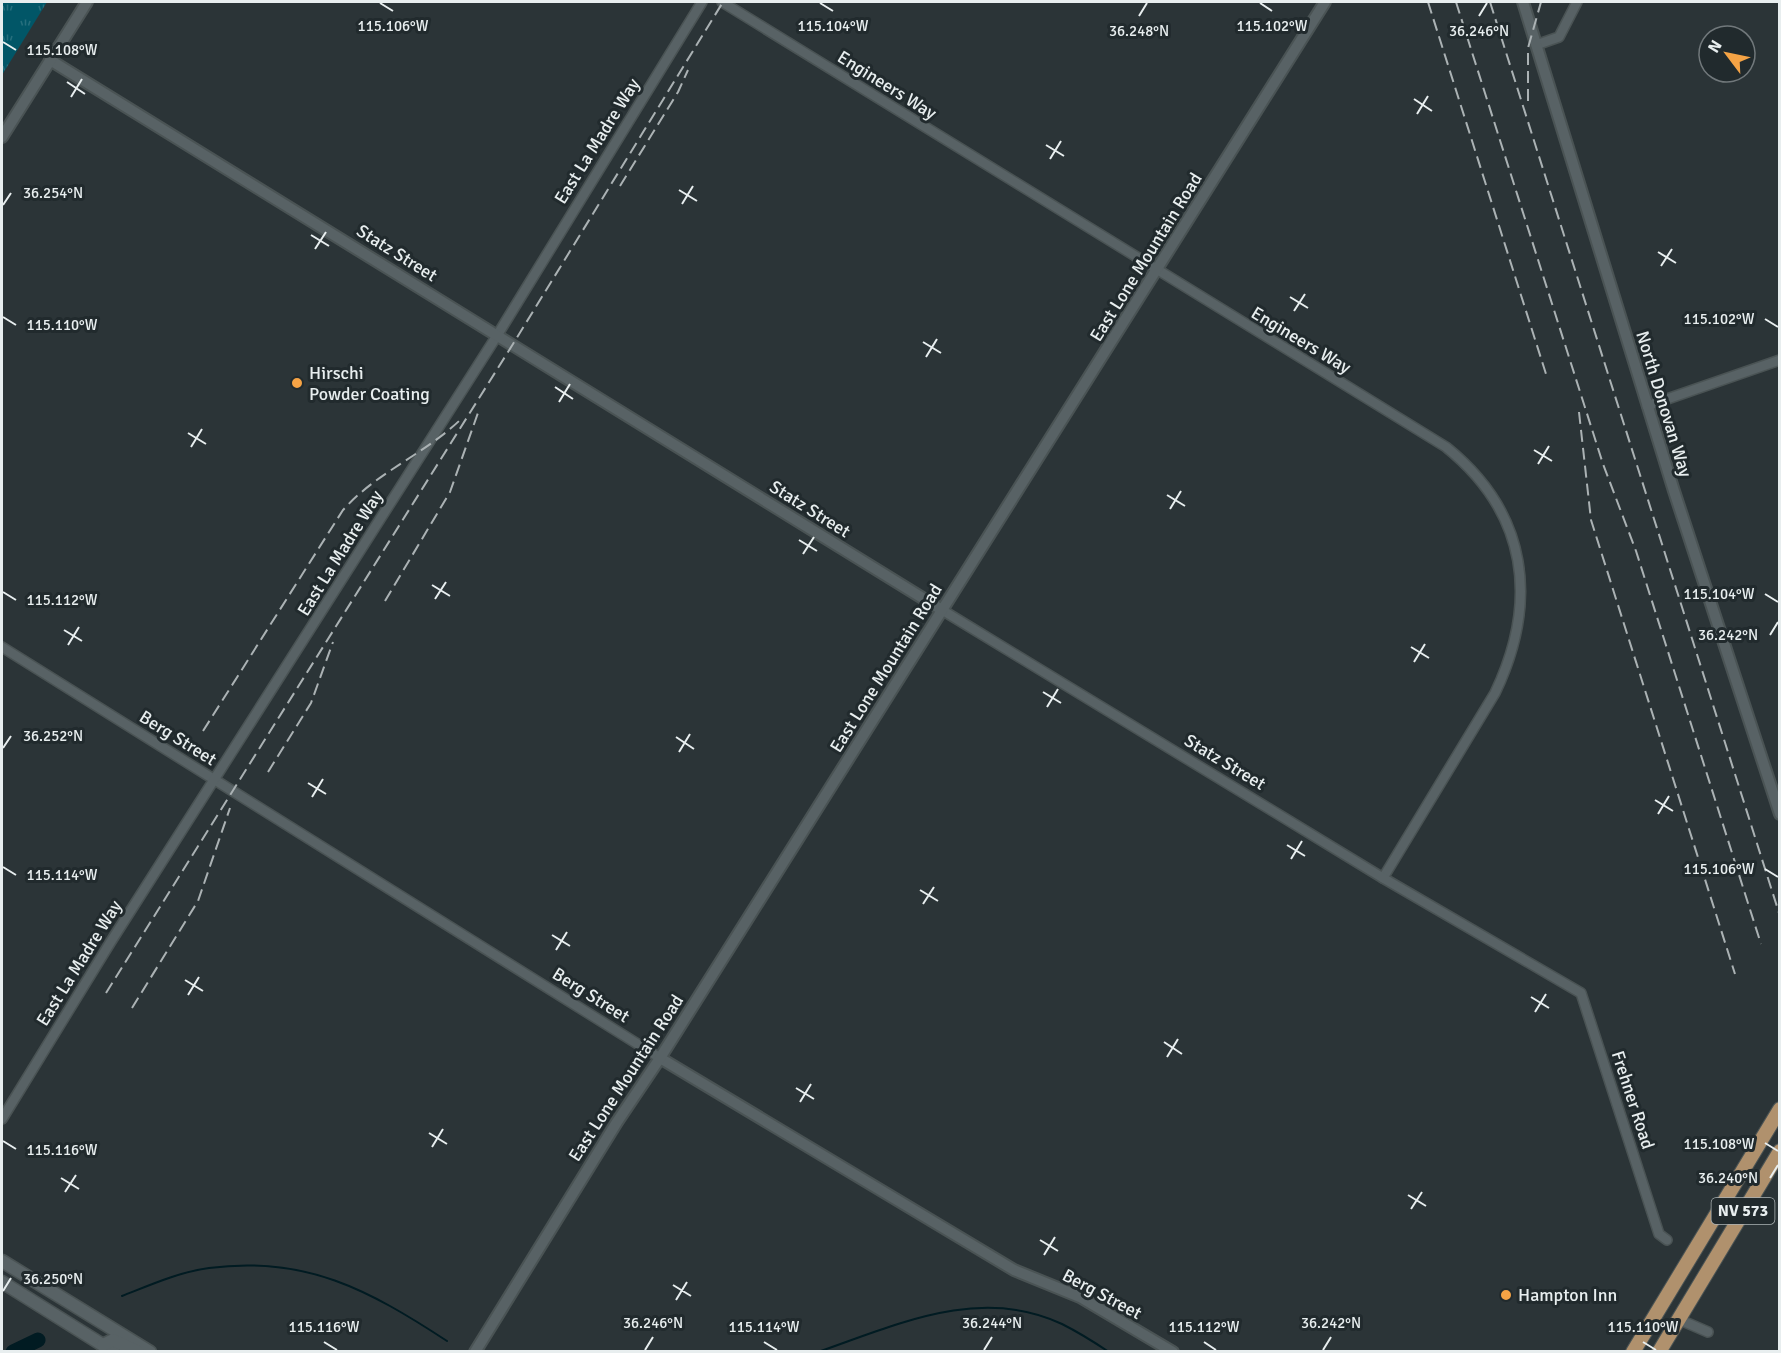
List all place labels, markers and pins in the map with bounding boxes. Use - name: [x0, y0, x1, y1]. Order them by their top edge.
- place label: Hirschi Powder Coating: [309, 362, 430, 405]
- marker: Hirschi Powder Coating: [290, 376, 304, 390]
- place label: Hampton Inn: [1518, 1284, 1617, 1306]
- marker: Hampton Inn: [1499, 1288, 1513, 1302]

